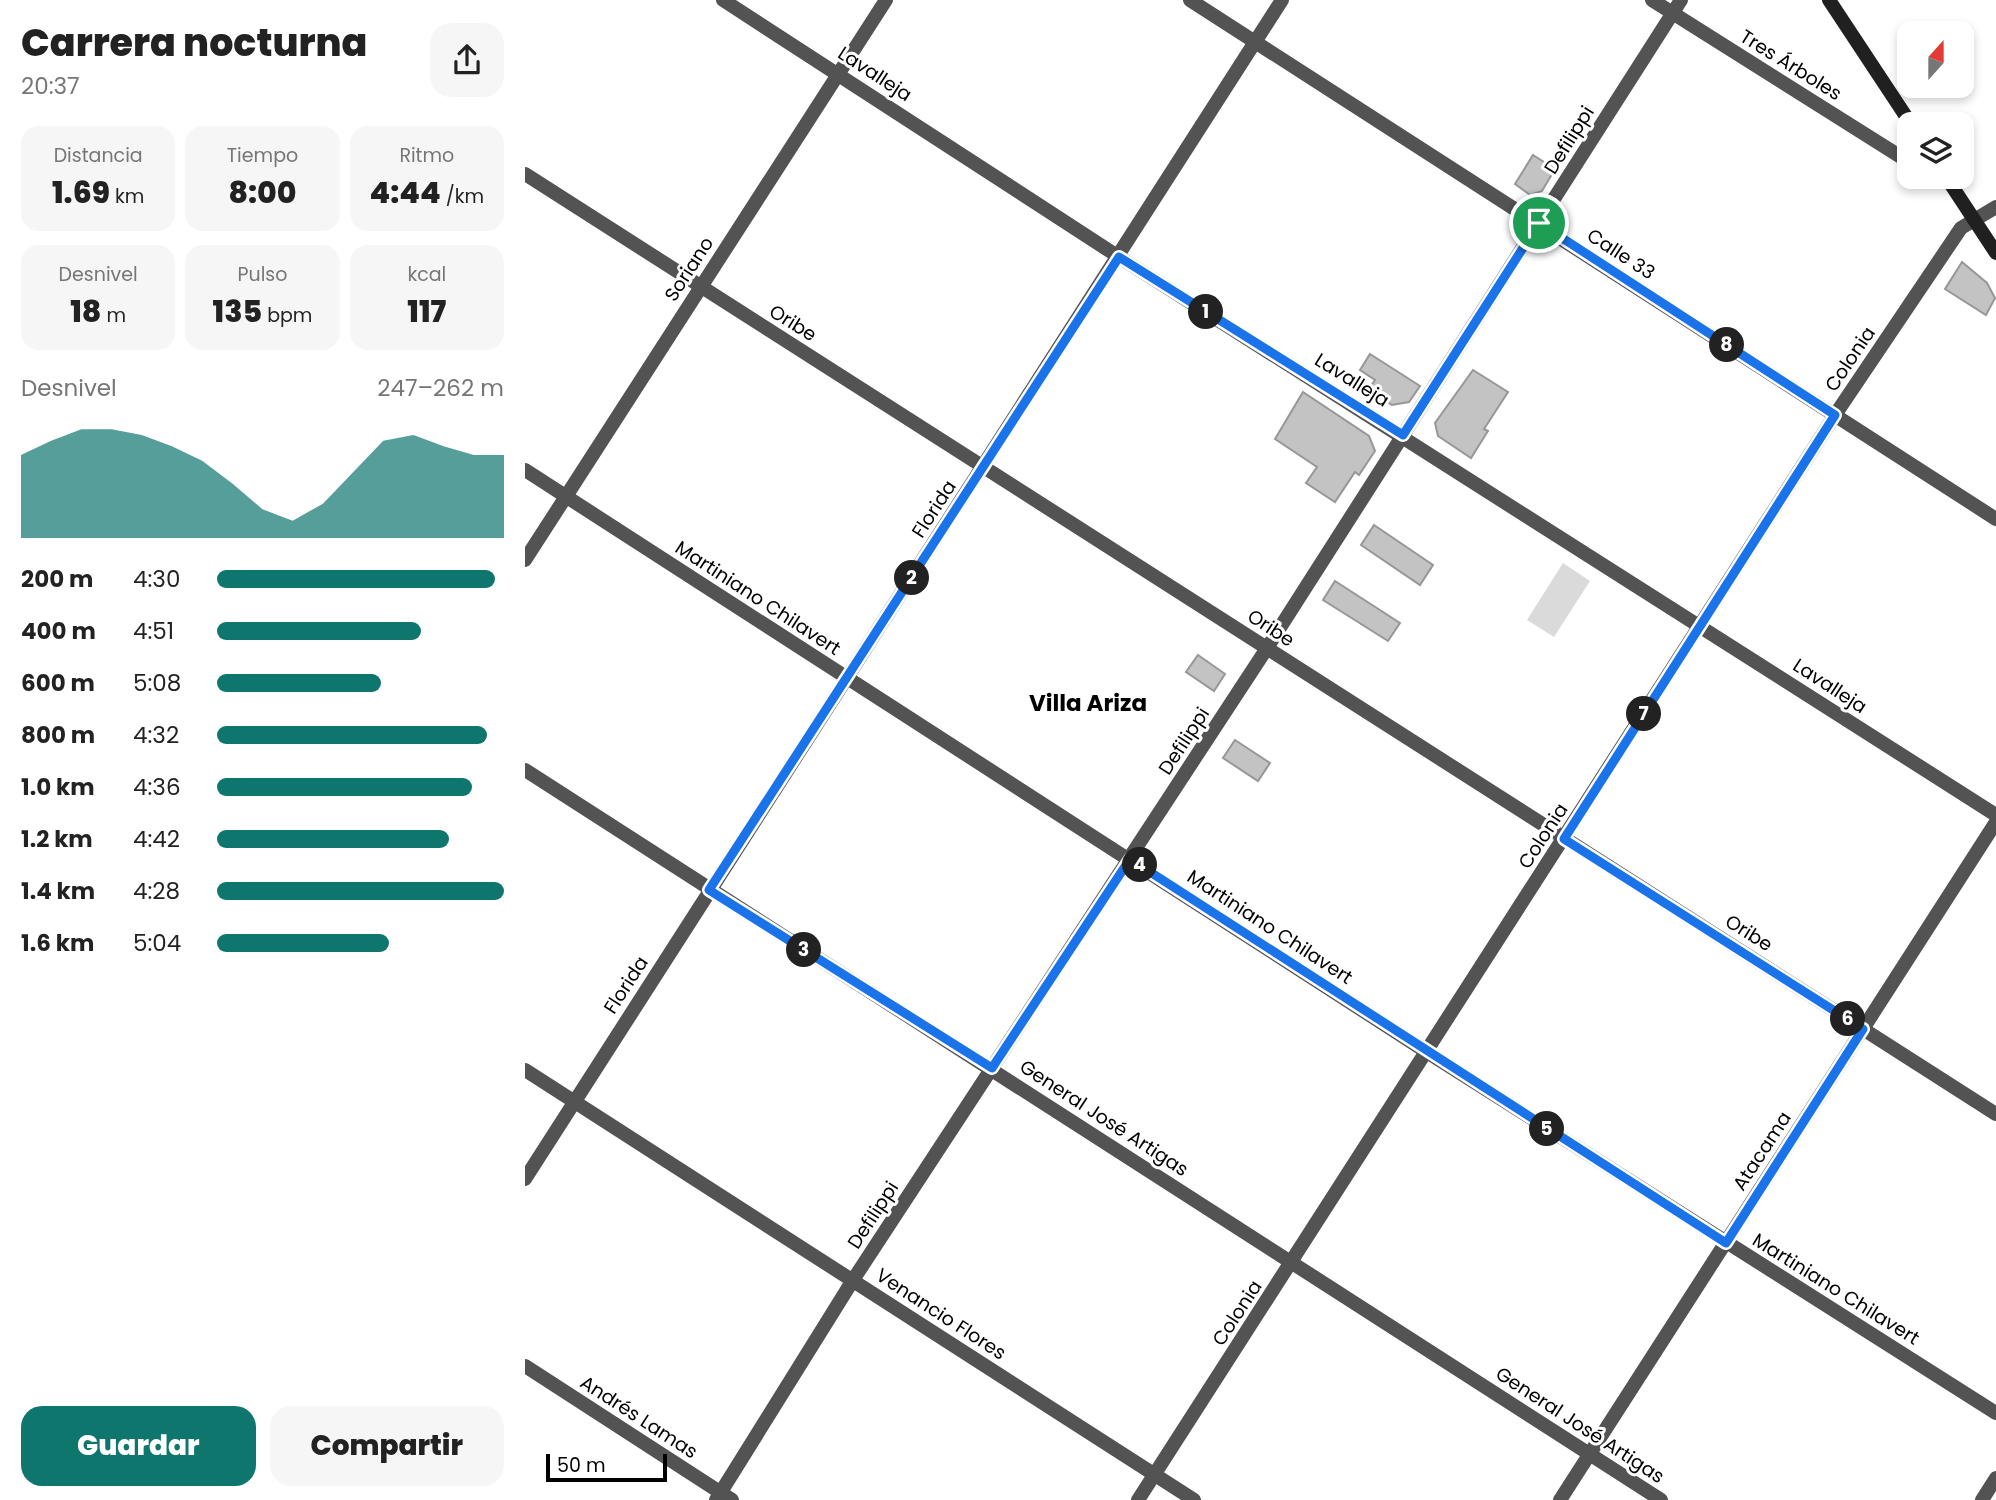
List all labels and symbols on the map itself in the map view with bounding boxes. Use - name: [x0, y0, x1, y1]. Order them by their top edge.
- north arrow: [1897, 21, 1974, 98]
- street label: Tres Árboles: [1735, 23, 1847, 107]
- street label: Lavalleja: [833, 40, 917, 108]
- street label: Defilippi: [1537, 101, 1601, 179]
- pin: [1509, 193, 1569, 253]
- street label: Calle 33: [1582, 222, 1660, 286]
- street label: Soriano: [658, 231, 720, 307]
- pin: 1: [1189, 294, 1223, 330]
- street label: Oribe: [764, 298, 822, 348]
- street label: Colonia: [1818, 321, 1882, 397]
- pin: 8: [1709, 328, 1745, 362]
- street label: Lavalleja: [1310, 346, 1394, 414]
- street label: Florida: [905, 475, 963, 543]
- street label: Martiniano Chilavert: [670, 534, 846, 662]
- pin: 2: [895, 560, 929, 596]
- street label: Oribe: [1242, 603, 1300, 653]
- street label: Lavalleja: [1788, 652, 1872, 720]
- district label: Villa Ariza: [1029, 687, 1147, 719]
- pin: 7: [1627, 696, 1661, 732]
- street label: Defilippi: [1152, 702, 1216, 780]
- street label: Colonia: [1512, 798, 1574, 874]
- pin: 4: [1123, 848, 1157, 882]
- street label: Martiniano Chilavert: [1182, 863, 1358, 991]
- street label: Oribe: [1720, 908, 1778, 958]
- pin: 3: [787, 932, 821, 968]
- street label: Florida: [597, 951, 655, 1019]
- pin: 6: [1831, 1002, 1865, 1036]
- street label: General José Artigas: [1014, 1053, 1194, 1183]
- street label: Atacama: [1726, 1106, 1798, 1196]
- pin: 5: [1529, 1112, 1565, 1146]
- street label: Defilippi: [841, 1176, 905, 1254]
- street label: Martiniano Chilavert: [1747, 1227, 1925, 1351]
- street label: Venancio Flores: [871, 1262, 1011, 1366]
- street label: Colonia: [1206, 1275, 1268, 1351]
- street label: General José Artigas: [1490, 1360, 1670, 1490]
- street label: Andrés Lamas: [575, 1369, 703, 1465]
- scale bar: [546, 1451, 667, 1483]

